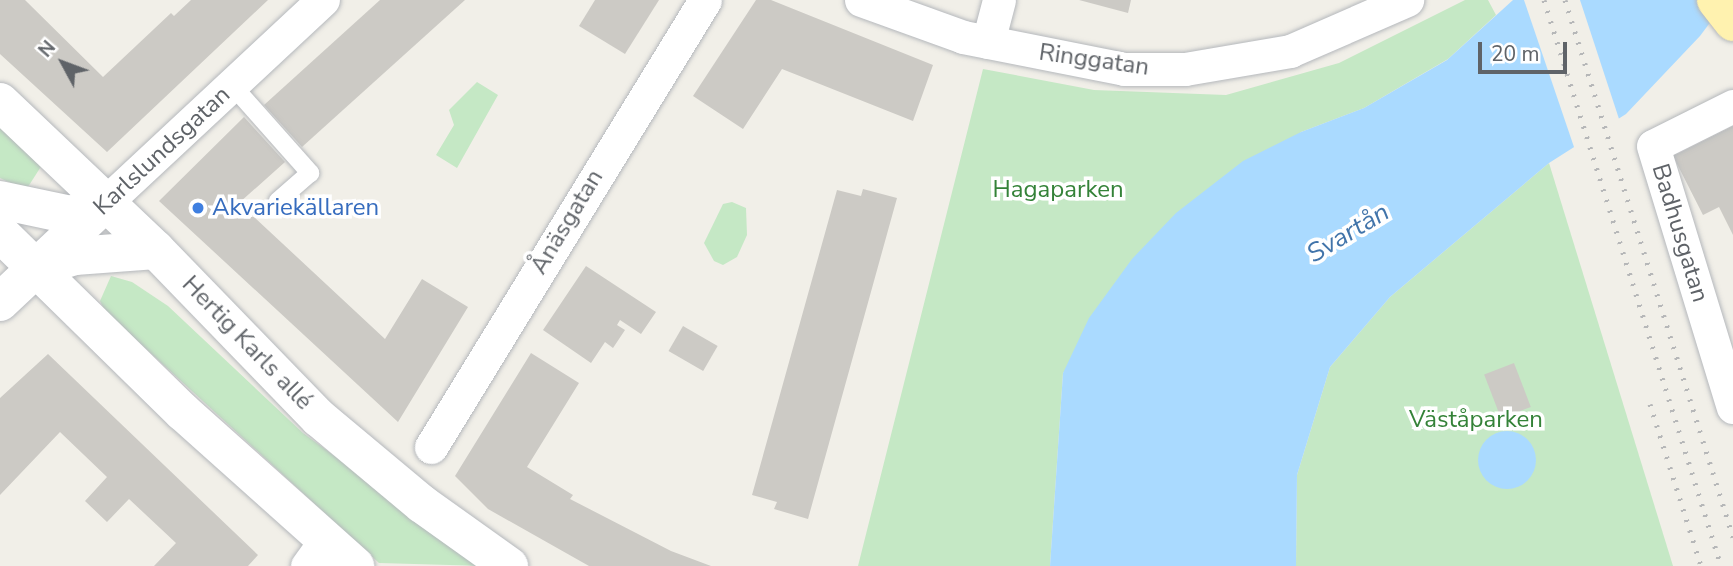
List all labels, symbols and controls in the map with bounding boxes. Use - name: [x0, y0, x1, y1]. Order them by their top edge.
- north arrow: [28, 28, 98, 98]
- scale bar: [1481, 28, 1570, 72]
- text: N: [33, 35, 62, 63]
- street label: Ringgatan: [1037, 38, 1151, 82]
- text: 20 m: [1491, 40, 1540, 68]
- street label: Karlslundsgatan: [88, 80, 236, 222]
- street label: Badhusgatan: [1645, 160, 1715, 306]
- street label: Ånäsgatan: [525, 164, 609, 280]
- park label: Hagaparken: [992, 176, 1124, 204]
- place label: Akvariekällaren: [212, 194, 379, 222]
- water label: Svartån: [1301, 196, 1395, 270]
- marker: Akvariekällaren: [190, 200, 206, 216]
- street label: Hertig Karls allé: [176, 270, 318, 416]
- park label: Väståparken: [1409, 406, 1543, 434]

